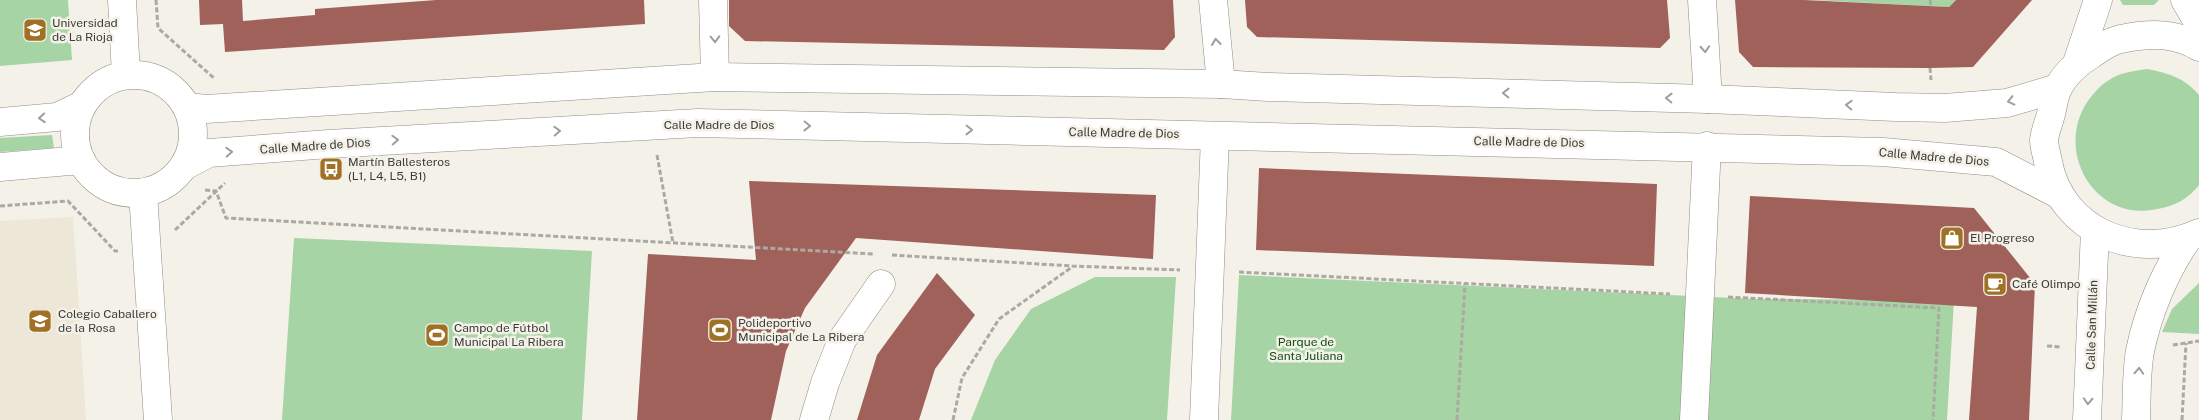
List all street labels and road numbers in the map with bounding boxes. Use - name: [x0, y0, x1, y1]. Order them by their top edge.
- street label: Calle Madre de Dios: [664, 118, 774, 132]
- street label: Calle Madre de Dios: [1069, 125, 1179, 141]
- street label: Calle Madre de Dios: [1474, 134, 1584, 150]
- street label: Calle Madre de Dios: [259, 135, 371, 157]
- street label: Calle Madre de Dios: [1878, 145, 1990, 169]
- street label: Calle San Millán: [2083, 280, 2101, 370]

